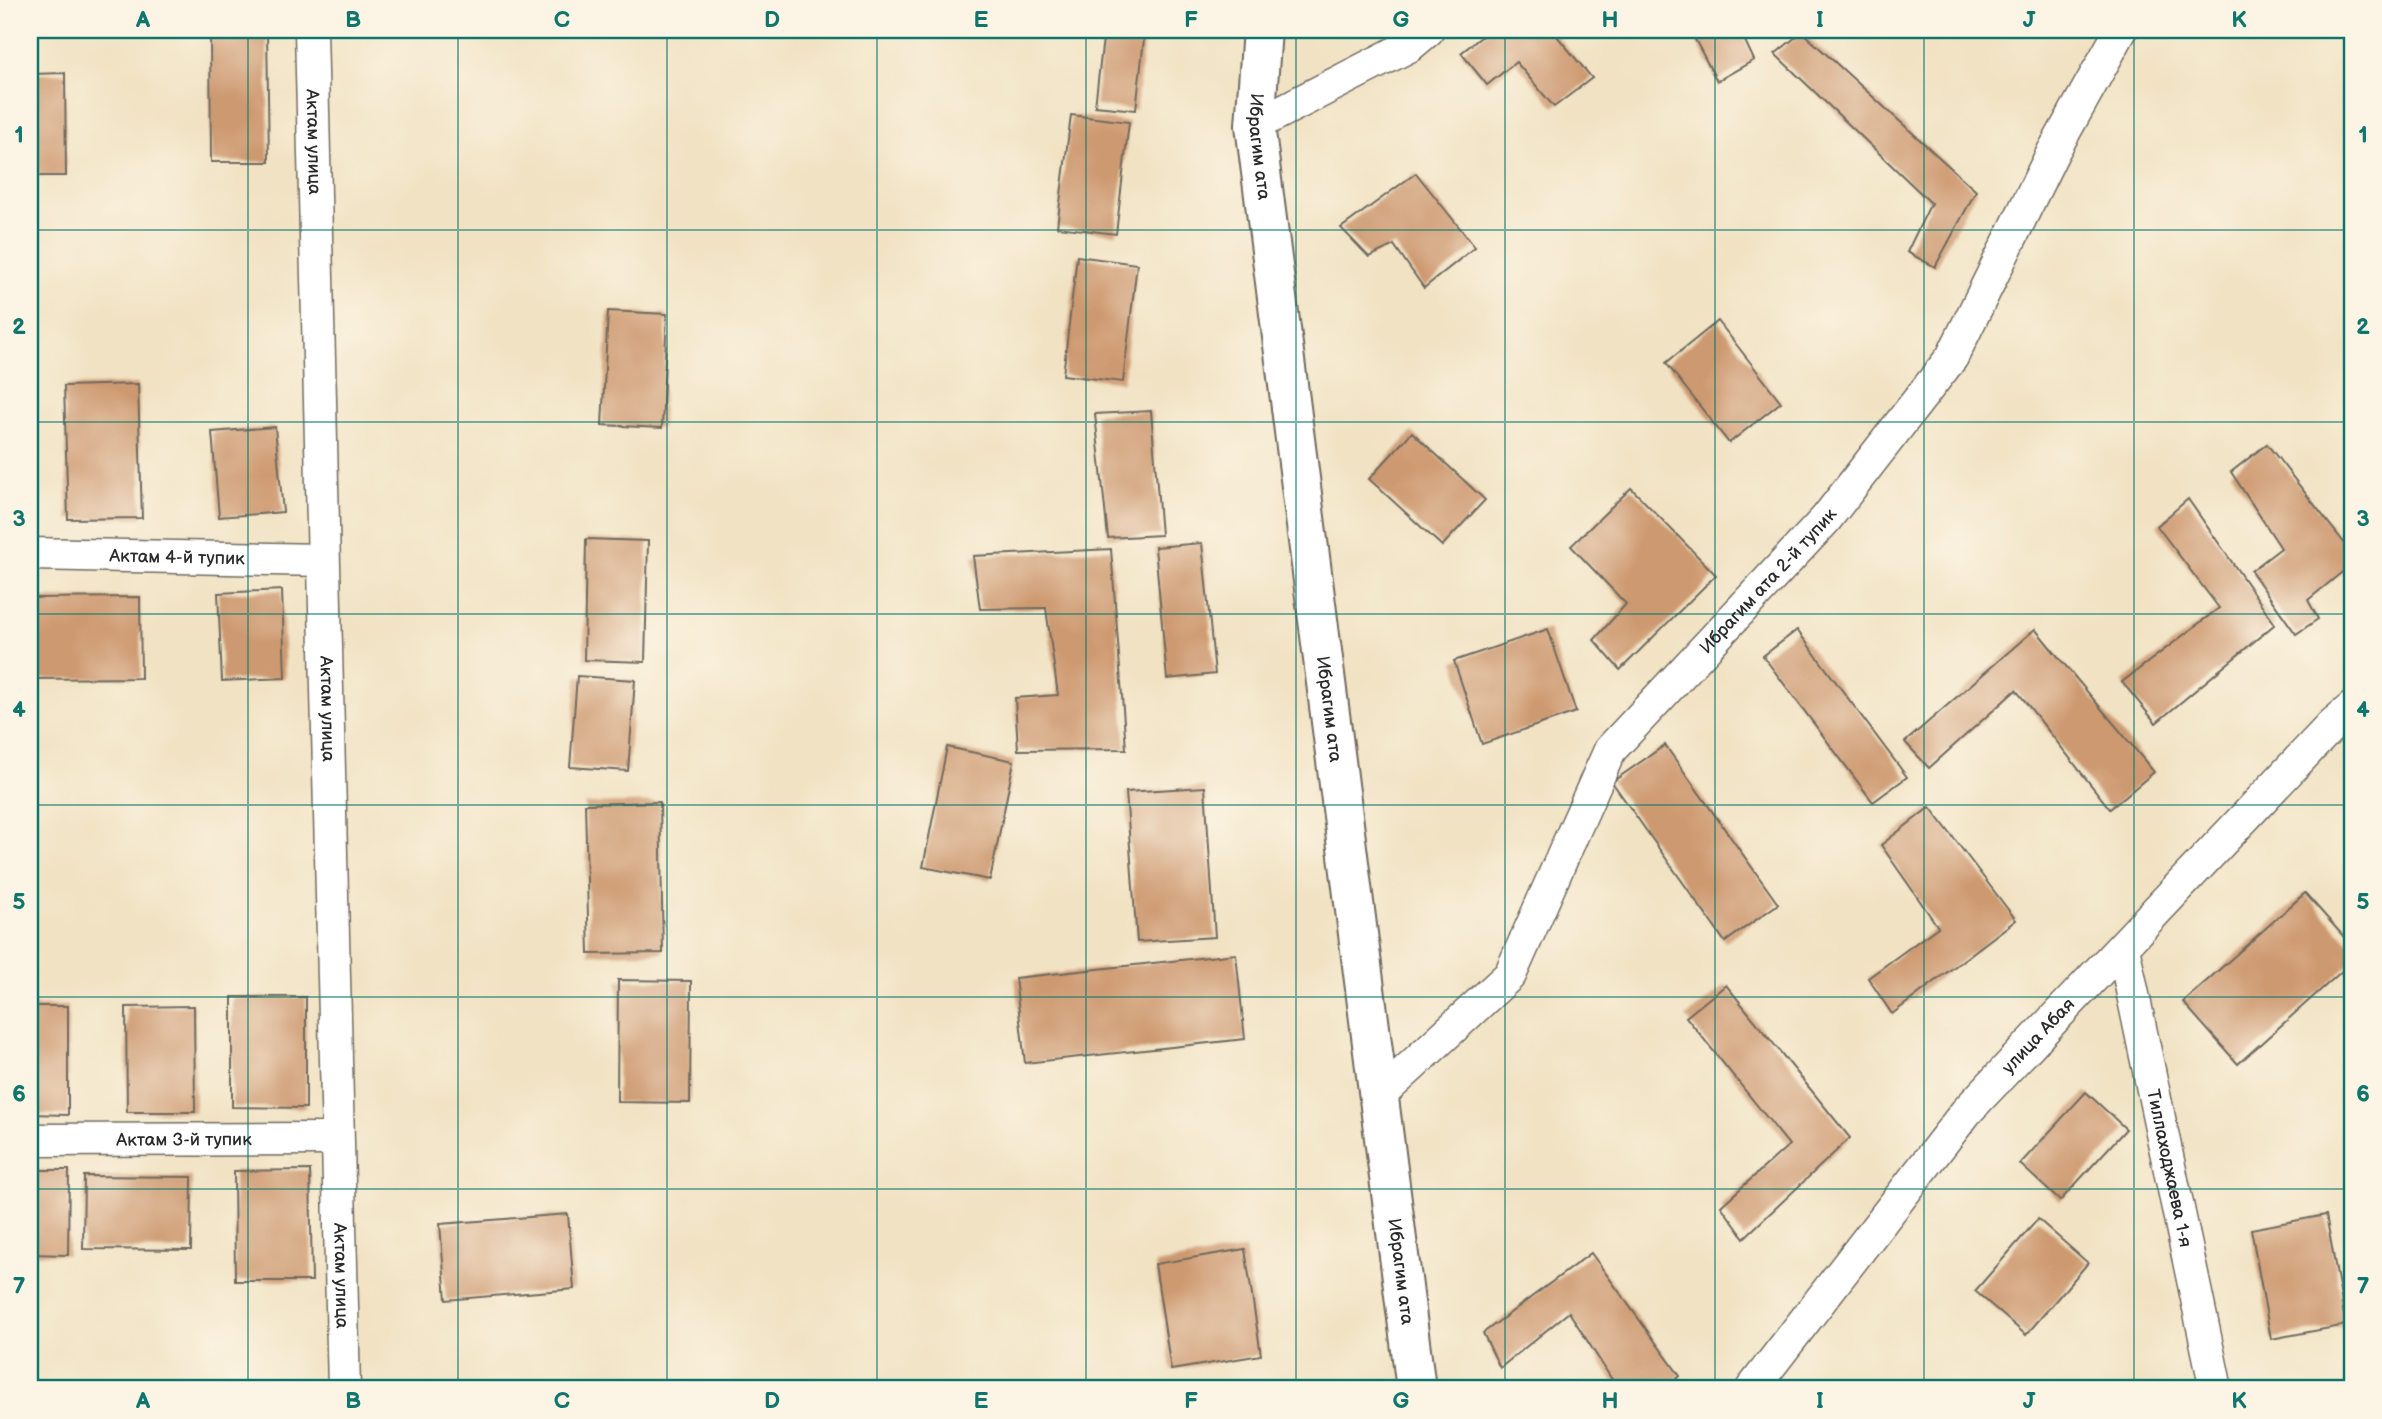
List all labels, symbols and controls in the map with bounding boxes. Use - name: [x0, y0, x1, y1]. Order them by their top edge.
- text: A: [135, 6, 151, 34]
- text: B: [345, 6, 361, 34]
- text: C: [554, 6, 570, 34]
- text: D: [764, 6, 780, 34]
- text: E: [974, 6, 989, 34]
- text: F: [1184, 6, 1198, 34]
- text: G: [1393, 6, 1410, 34]
- text: H: [1601, 6, 1619, 34]
- text: I: [1816, 6, 1824, 34]
- text: J: [2023, 6, 2036, 34]
- text: K: [2231, 6, 2247, 34]
- street label: Актам улица: [302, 88, 326, 195]
- street label: Ибрагим ата: [1244, 92, 1275, 201]
- text: 1: [14, 121, 24, 149]
- text: 1: [2358, 121, 2368, 149]
- text: 2: [12, 313, 26, 341]
- text: 2: [2356, 313, 2370, 341]
- street label: Ибрагим ата 2-й тупик: [1695, 504, 1841, 658]
- text: 3: [12, 505, 26, 533]
- text: 3: [2356, 505, 2370, 533]
- street label: Актам 4-й тупик: [108, 545, 245, 569]
- street label: Актам улица: [316, 655, 339, 762]
- street label: Ибрагим ата: [1312, 655, 1347, 764]
- text: 4: [12, 696, 26, 724]
- text: 4: [2356, 696, 2370, 724]
- text: 5: [12, 888, 26, 916]
- text: 5: [2356, 888, 2370, 916]
- street label: улица Абая: [1997, 994, 2079, 1078]
- text: 6: [12, 1080, 26, 1108]
- text: 6: [2356, 1080, 2370, 1108]
- street label: Тиллаходжаева 1-я: [2143, 1087, 2196, 1249]
- street label: Актам 3-й тупик: [115, 1129, 252, 1150]
- street label: Ибрагим ата: [1384, 1217, 1418, 1326]
- street label: Актам улица: [329, 1222, 353, 1329]
- text: 7: [13, 1272, 26, 1300]
- text: 7: [2357, 1272, 2370, 1300]
- text: A: [135, 1387, 151, 1415]
- text: B: [345, 1387, 361, 1415]
- text: C: [554, 1387, 570, 1415]
- text: D: [764, 1387, 780, 1415]
- text: E: [974, 1387, 989, 1415]
- text: F: [1184, 1387, 1198, 1415]
- text: G: [1393, 1387, 1410, 1415]
- text: H: [1601, 1387, 1619, 1415]
- text: I: [1816, 1387, 1824, 1415]
- text: J: [2023, 1387, 2036, 1415]
- text: K: [2231, 1387, 2247, 1415]

